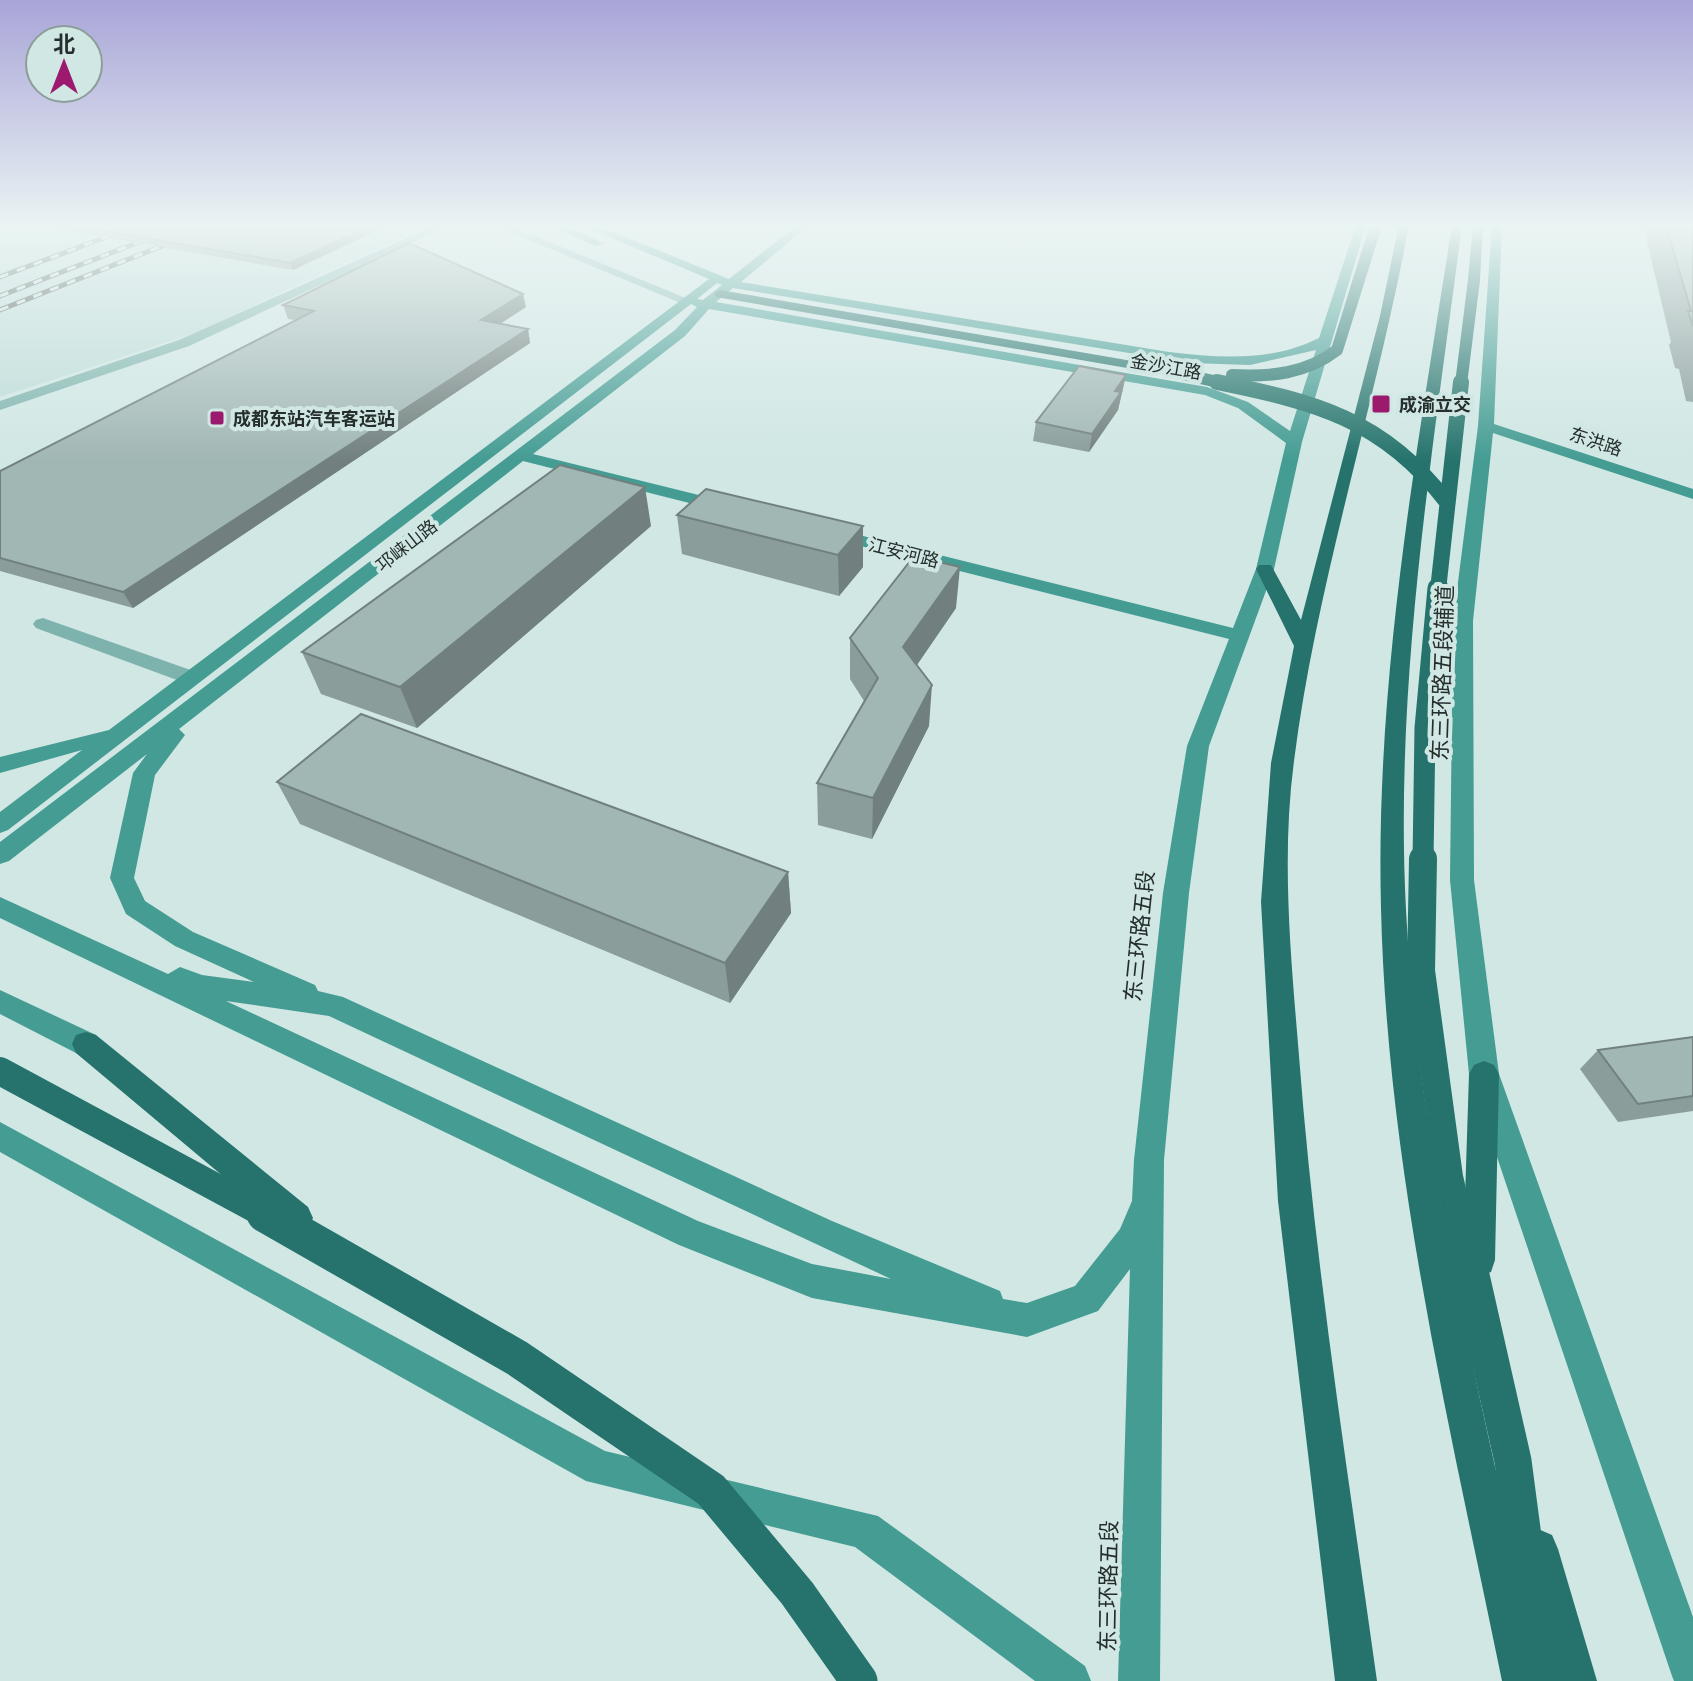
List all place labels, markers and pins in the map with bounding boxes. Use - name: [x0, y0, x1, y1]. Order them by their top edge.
- place label: 成渝立交: [1399, 392, 1471, 416]
- marker: 成渝立交: [1370, 393, 1392, 415]
- place label: 成都东站汽车客运站: [233, 406, 395, 430]
- marker: 成都东站汽车客运站: [208, 409, 226, 427]

